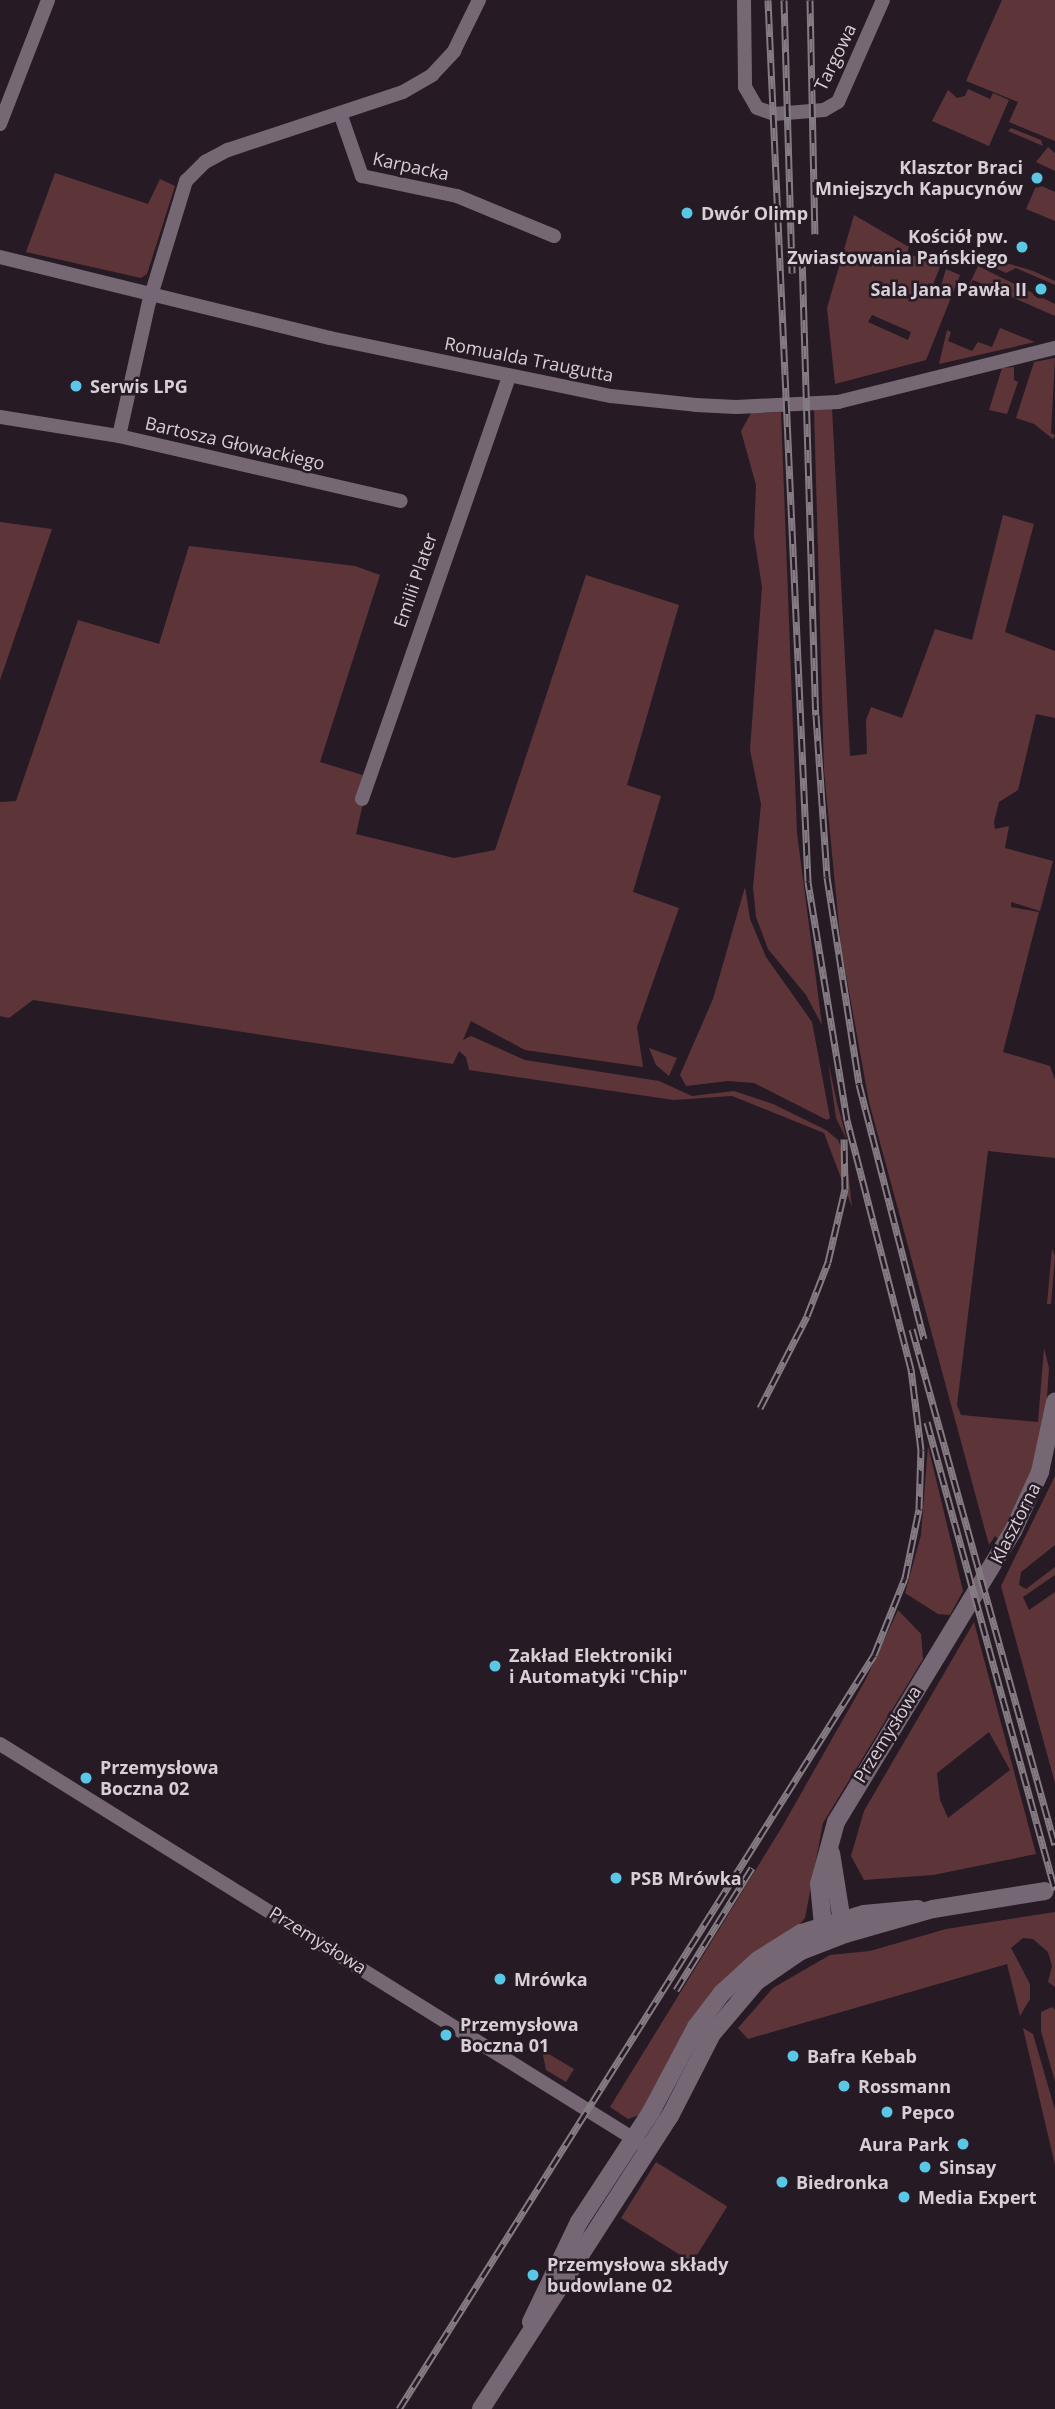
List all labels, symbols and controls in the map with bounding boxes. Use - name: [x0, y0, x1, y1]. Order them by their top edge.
- street label: Targowa: [810, 20, 860, 94]
- street label: Karpacka: [371, 147, 451, 185]
- place label: Klasztor Braci Mniejszych Kapucynów: [815, 157, 1023, 200]
- marker: Klasztor Braci Mniejszych Kapucynów: [1029, 170, 1045, 186]
- place label: Dwór Olimp: [701, 202, 808, 224]
- marker: Dwór Olimp: [679, 205, 695, 221]
- place label: Kościół pw. Zwiastowania Pańskiego: [787, 226, 1008, 268]
- marker: Kościół pw. Zwiastowania Pańskiego: [1014, 239, 1030, 255]
- place label: Sala Jana Pawła II: [870, 278, 1027, 300]
- marker: Sala Jana Pawła II: [1033, 281, 1049, 297]
- street label: Romualda Traugutta: [443, 332, 615, 386]
- place label: Serwis LPG: [90, 375, 188, 397]
- marker: Serwis LPG: [68, 378, 84, 394]
- street label: Bartosza Głowackiego: [143, 412, 327, 474]
- street label: Emilii Plater: [389, 530, 441, 630]
- street label: Klasztorna: [985, 1479, 1045, 1567]
- place label: Zakład Elektroniki i Automatyki "Chip": [509, 1645, 687, 1688]
- marker: Zakład Elektroniki i Automatyki "Chip": [487, 1658, 503, 1674]
- street label: Przemysłowa: [849, 1682, 925, 1786]
- place label: Przemysłowa Boczna 02: [100, 1757, 219, 1800]
- marker: Przemysłowa Boczna 02: [78, 1770, 94, 1786]
- place label: PSB Mrówka: [630, 1867, 742, 1889]
- marker: PSB Mrówka: [608, 1870, 624, 1886]
- street label: Przemysłowa: [266, 1902, 370, 1978]
- place label: Mrówka: [514, 1968, 588, 1990]
- marker: Mrówka: [492, 1971, 508, 1987]
- place label: Przemysłowa Boczna 01: [460, 2014, 579, 2056]
- marker: Przemysłowa Boczna 01: [438, 2027, 454, 2043]
- place label: Bafra Kebab: [807, 2045, 917, 2067]
- marker: Bafra Kebab: [785, 2048, 801, 2064]
- place label: Rossmann: [858, 2075, 951, 2097]
- marker: Rossmann: [836, 2078, 852, 2094]
- place label: Pepco: [901, 2101, 955, 2123]
- marker: Pepco: [879, 2104, 895, 2120]
- place label: Aura Park: [860, 2133, 949, 2155]
- marker: Aura Park: [955, 2136, 971, 2152]
- place label: Sinsay: [939, 2156, 996, 2178]
- marker: Sinsay: [917, 2159, 933, 2175]
- place label: Biedronka: [796, 2171, 889, 2193]
- marker: Biedronka: [774, 2174, 790, 2190]
- place label: Media Expert: [918, 2186, 1037, 2208]
- marker: Media Expert: [896, 2189, 912, 2205]
- place label: Przemysłowa składy budowlane 02: [547, 2254, 728, 2296]
- marker: Przemysłowa składy budowlane 02: [525, 2267, 541, 2283]

